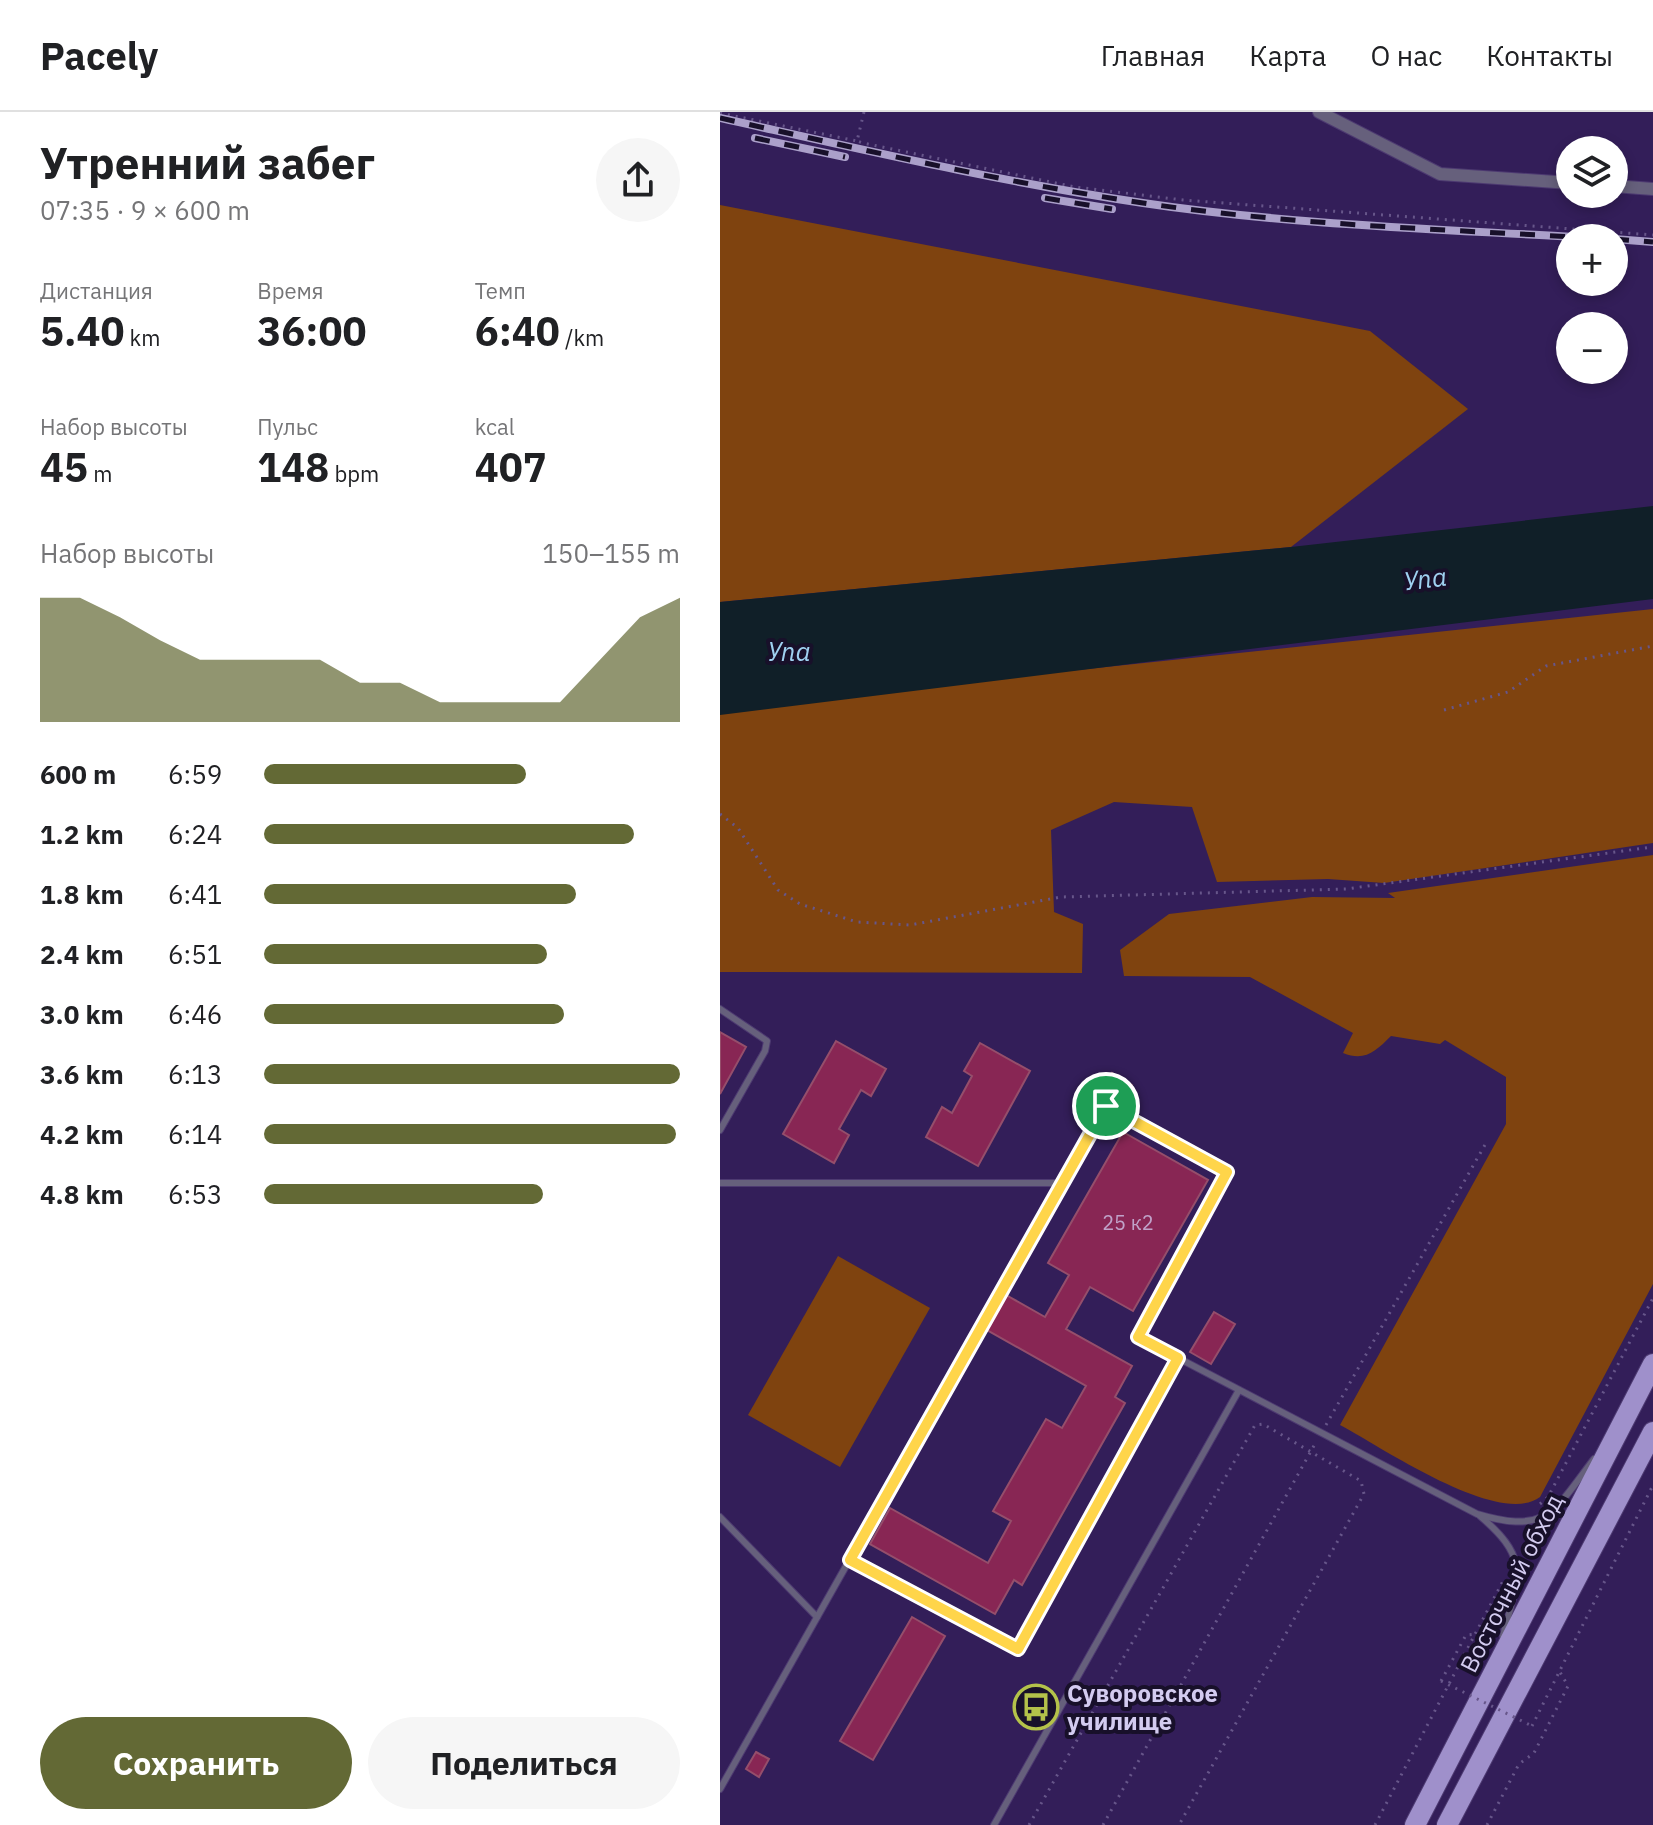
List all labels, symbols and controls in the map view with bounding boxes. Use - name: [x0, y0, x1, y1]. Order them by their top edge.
- text: Pacely: [40, 31, 158, 80]
- text: Главная: [1101, 37, 1205, 74]
- text: Карта: [1249, 37, 1326, 74]
- text: О нас: [1370, 37, 1442, 74]
- text: Контакты: [1486, 37, 1613, 74]
- text: Утренний забег: [40, 134, 375, 191]
- map controls: [1556, 136, 1628, 384]
- button: layers: [1556, 136, 1628, 208]
- button: share: [596, 138, 680, 222]
- text: 07:35 · 9 × 600 m: [40, 193, 250, 227]
- button: +: [1556, 224, 1628, 296]
- text: Дистанция: [40, 276, 153, 305]
- text: Время: [257, 276, 324, 305]
- text: Темп: [475, 276, 526, 305]
- text: 5.40: [40, 305, 124, 357]
- text: 36:00: [257, 305, 367, 357]
- text: 6:40: [475, 305, 560, 357]
- button: −: [1556, 312, 1628, 384]
- text: km: [124, 323, 160, 352]
- text: /km: [560, 323, 604, 352]
- text: Набор высоты: [40, 412, 188, 441]
- text: Пульс: [257, 412, 318, 441]
- text: kcal: [475, 412, 515, 441]
- text: 45: [40, 441, 88, 493]
- text: 148: [257, 441, 329, 493]
- text: 407: [475, 441, 547, 493]
- text: m: [88, 459, 112, 488]
- text: bpm: [329, 459, 379, 488]
- text: Набор высоты: [40, 536, 214, 570]
- text: 150–155 m: [542, 536, 680, 570]
- water label: Упа: [1401, 558, 1449, 598]
- water label: Упа: [767, 634, 811, 668]
- text: 600 m: [40, 757, 116, 791]
- text: 6:59: [168, 757, 222, 791]
- text: 1.2 km: [40, 817, 124, 851]
- text: 6:24: [168, 817, 222, 851]
- text: 1.8 km: [40, 877, 124, 911]
- text: 6:41: [168, 877, 222, 911]
- text: 2.4 km: [40, 937, 124, 971]
- text: 6:51: [168, 937, 222, 971]
- text: 3.0 km: [40, 997, 124, 1031]
- text: 6:46: [168, 997, 222, 1031]
- text: 3.6 km: [40, 1057, 124, 1091]
- text: 6:13: [168, 1057, 222, 1091]
- pin: [1072, 1072, 1140, 1140]
- icon: arrive: [1084, 1084, 1128, 1128]
- text: 4.2 km: [40, 1117, 124, 1151]
- text: 6:14: [168, 1117, 222, 1151]
- text: 4.8 km: [40, 1177, 124, 1211]
- text: 6:53: [168, 1177, 222, 1211]
- house number: 25 к2: [1102, 1209, 1154, 1236]
- street label: Восточный обход: [1452, 1488, 1570, 1678]
- place label: Суворовское училище: [1067, 1677, 1218, 1737]
- bus stop icon: Суворовское училище: [1012, 1683, 1060, 1731]
- button: Сохранить: [40, 1717, 352, 1809]
- button: Поделиться: [368, 1717, 680, 1809]

